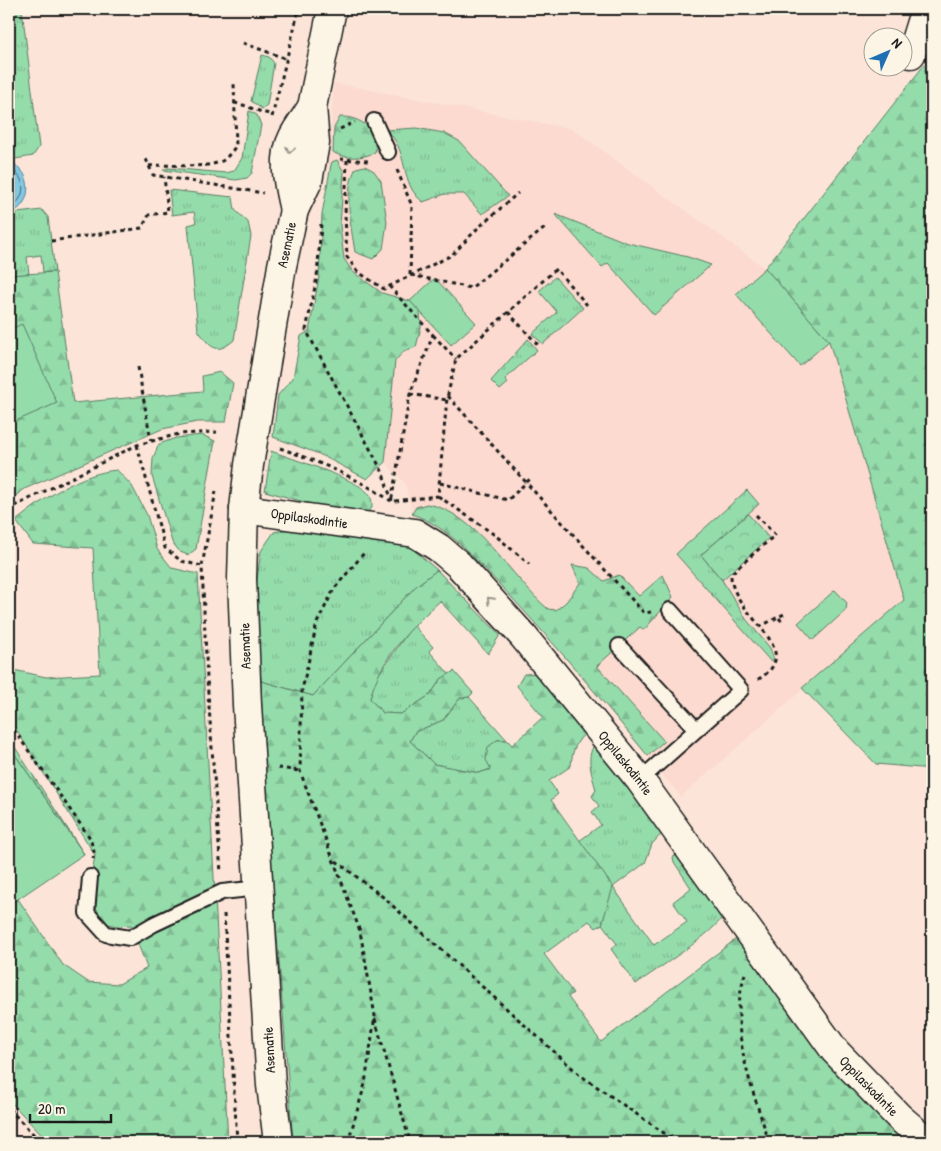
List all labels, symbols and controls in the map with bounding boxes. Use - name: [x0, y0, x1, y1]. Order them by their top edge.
- north arrow: [864, 28, 914, 78]
- text: N: [888, 33, 907, 52]
- one-way arrow: [285, 145, 295, 154]
- street label: Asematie: [272, 220, 300, 269]
- street label: Oppilaskodintie: [270, 503, 350, 533]
- one-way arrow: [487, 597, 496, 606]
- street label: Asematie: [234, 622, 255, 669]
- street label: Oppilaskodintie: [594, 726, 658, 799]
- street label: Asematie: [258, 1026, 279, 1074]
- street label: Oppilaskodintie: [836, 1051, 903, 1120]
- scale bar: [30, 1091, 111, 1123]
- text: 20 m: [38, 1098, 65, 1119]

